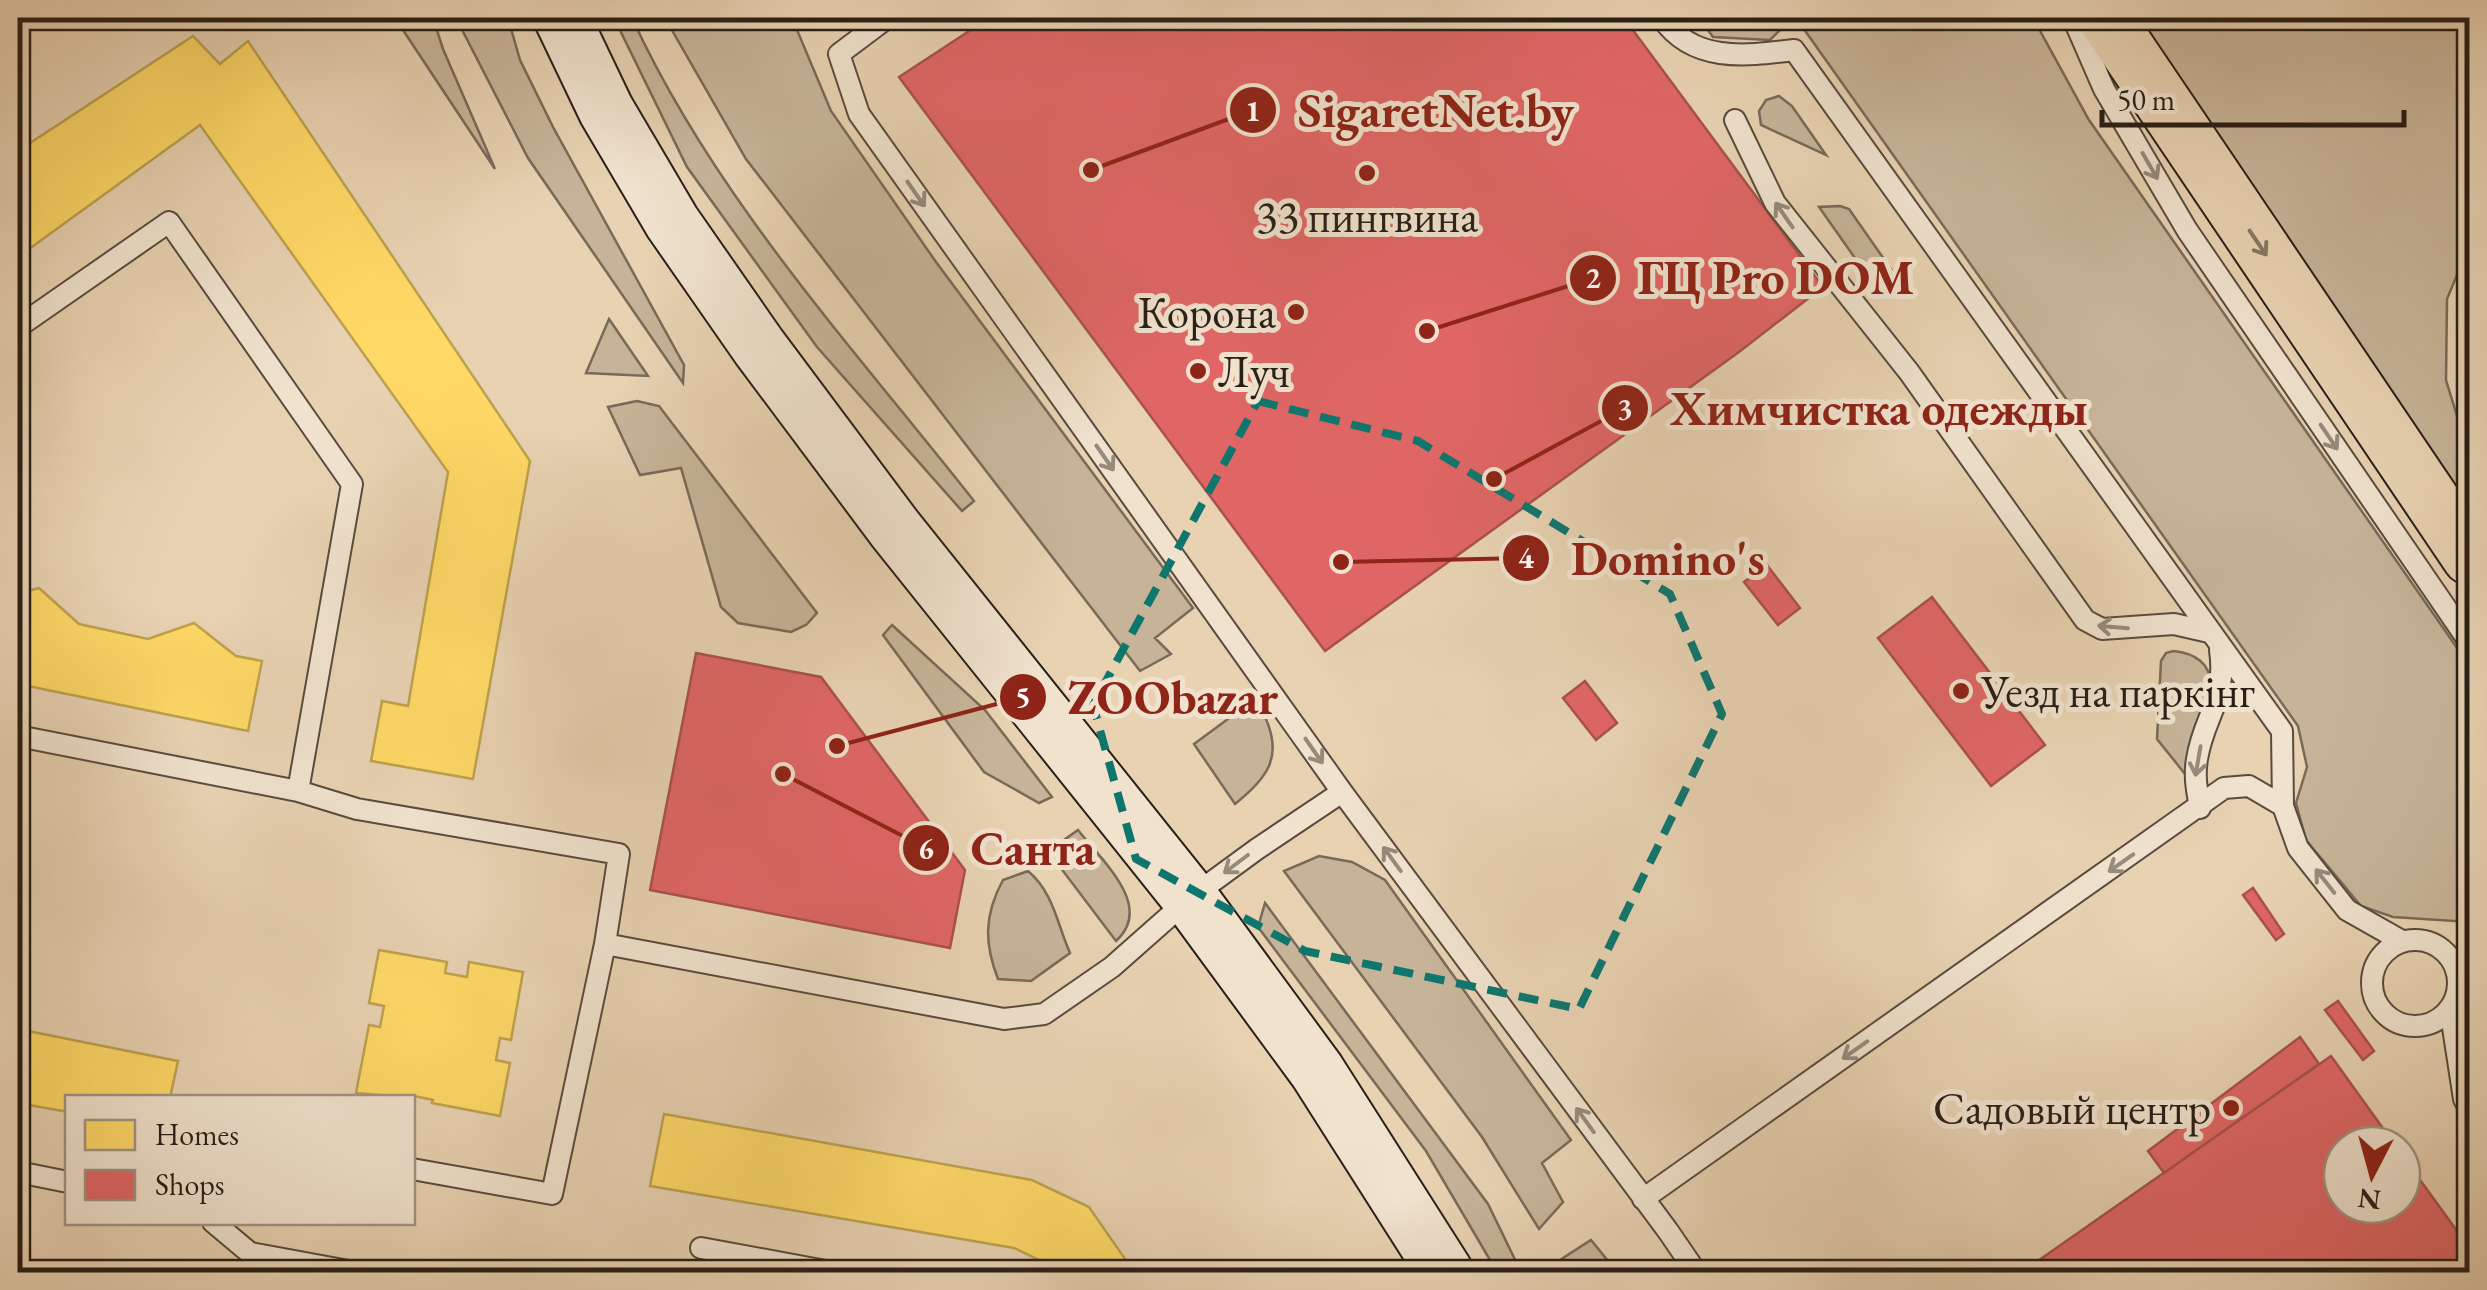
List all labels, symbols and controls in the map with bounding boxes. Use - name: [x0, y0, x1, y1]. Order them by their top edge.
- scale bar: [2102, 65, 2404, 127]
- callout: SigaretNet.by: [1228, 71, 1594, 149]
- text: SigaretNet.by: [1298, 79, 1575, 141]
- text: 50 m: [2117, 80, 2175, 119]
- text: 1: [1245, 91, 1261, 130]
- one-way arrow: [2140, 151, 2160, 180]
- marker: 33 пингвина: [1356, 162, 1378, 184]
- one-way arrow: [905, 179, 926, 207]
- place label: 33 пингвина: [1256, 187, 1478, 245]
- one-way arrow: [1773, 201, 1794, 229]
- one-way arrow: [2247, 229, 2268, 257]
- callout: ГЦ Pro DOM: [1568, 239, 1934, 317]
- text: ГЦ Pro DOM: [1638, 246, 1914, 308]
- text: 2: [1585, 258, 1601, 297]
- place label: Корона: [1138, 283, 1276, 341]
- marker: Корона: [1285, 301, 1307, 323]
- place label: Луч: [1218, 342, 1290, 400]
- marker: Луч: [1187, 360, 1209, 382]
- callout: Химчистка одежды: [1600, 369, 2108, 447]
- text: Химчистка одежды: [1669, 377, 2088, 439]
- text: 3: [1617, 389, 1633, 428]
- one-way arrow: [2318, 423, 2339, 450]
- one-way arrow: [1094, 444, 1115, 471]
- callout: Domino's: [1501, 519, 1785, 597]
- text: Domino's: [1571, 527, 1765, 589]
- text: 4: [1518, 538, 1535, 577]
- one-way arrow: [2097, 618, 2130, 637]
- callout: ZOObazar: [998, 658, 1298, 736]
- place label: Уезд на паркінг: [1980, 662, 2255, 720]
- text: ZOObazar: [1068, 666, 1278, 728]
- text: 5: [1015, 677, 1031, 716]
- marker: Уезд на паркінг: [1950, 680, 1972, 702]
- one-way arrow: [1303, 737, 1324, 765]
- one-way arrow: [2188, 744, 2207, 777]
- callout: Санта: [901, 809, 1116, 887]
- text: Санта: [971, 817, 1096, 879]
- text: 6: [918, 829, 934, 868]
- one-way arrow: [1381, 846, 1402, 873]
- one-way arrow: [2107, 852, 2135, 873]
- one-way arrow: [1223, 853, 1250, 874]
- one-way arrow: [2314, 868, 2335, 895]
- one-way arrow: [1841, 1039, 1869, 1060]
- place label: Садовый центр: [1933, 1079, 2211, 1137]
- legend: [65, 1095, 415, 1225]
- marker: Садовый центр: [2220, 1097, 2242, 1119]
- one-way arrow: [1575, 1107, 1596, 1134]
- text: Homes: [155, 1115, 239, 1154]
- north arrow: [2322, 1125, 2422, 1225]
- text: Shops: [155, 1165, 225, 1204]
- text: N: [2356, 1181, 2383, 1219]

